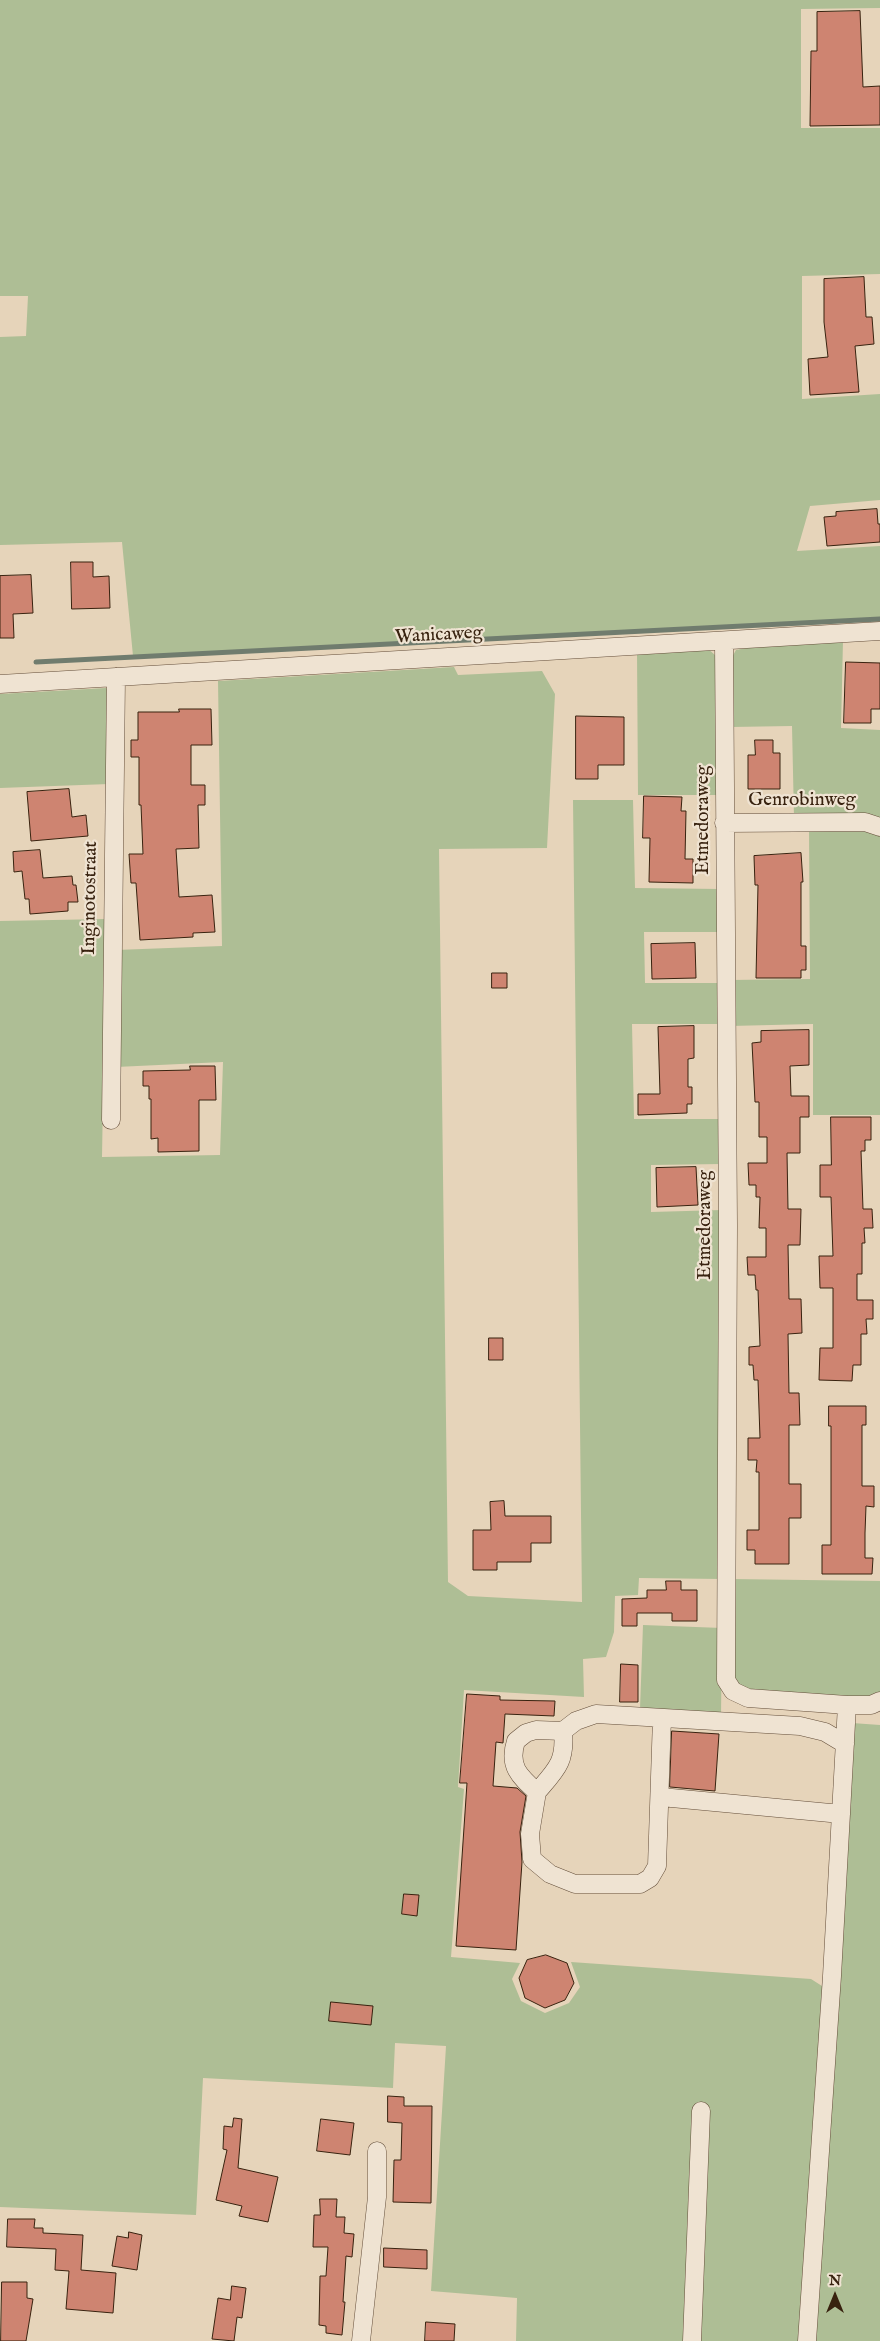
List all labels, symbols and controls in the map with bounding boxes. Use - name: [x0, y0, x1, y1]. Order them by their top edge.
- street label: Wanicaweg: [395, 622, 483, 650]
- street label: Etmedoraweg: [693, 765, 715, 875]
- street label: Genrobinweg: [748, 790, 856, 812]
- street label: Inginotostraat: [79, 841, 103, 955]
- street label: Etmedoraweg: [695, 1170, 717, 1280]
- north arrow: [810, 2271, 860, 2321]
- text: N: [829, 2272, 841, 2290]

